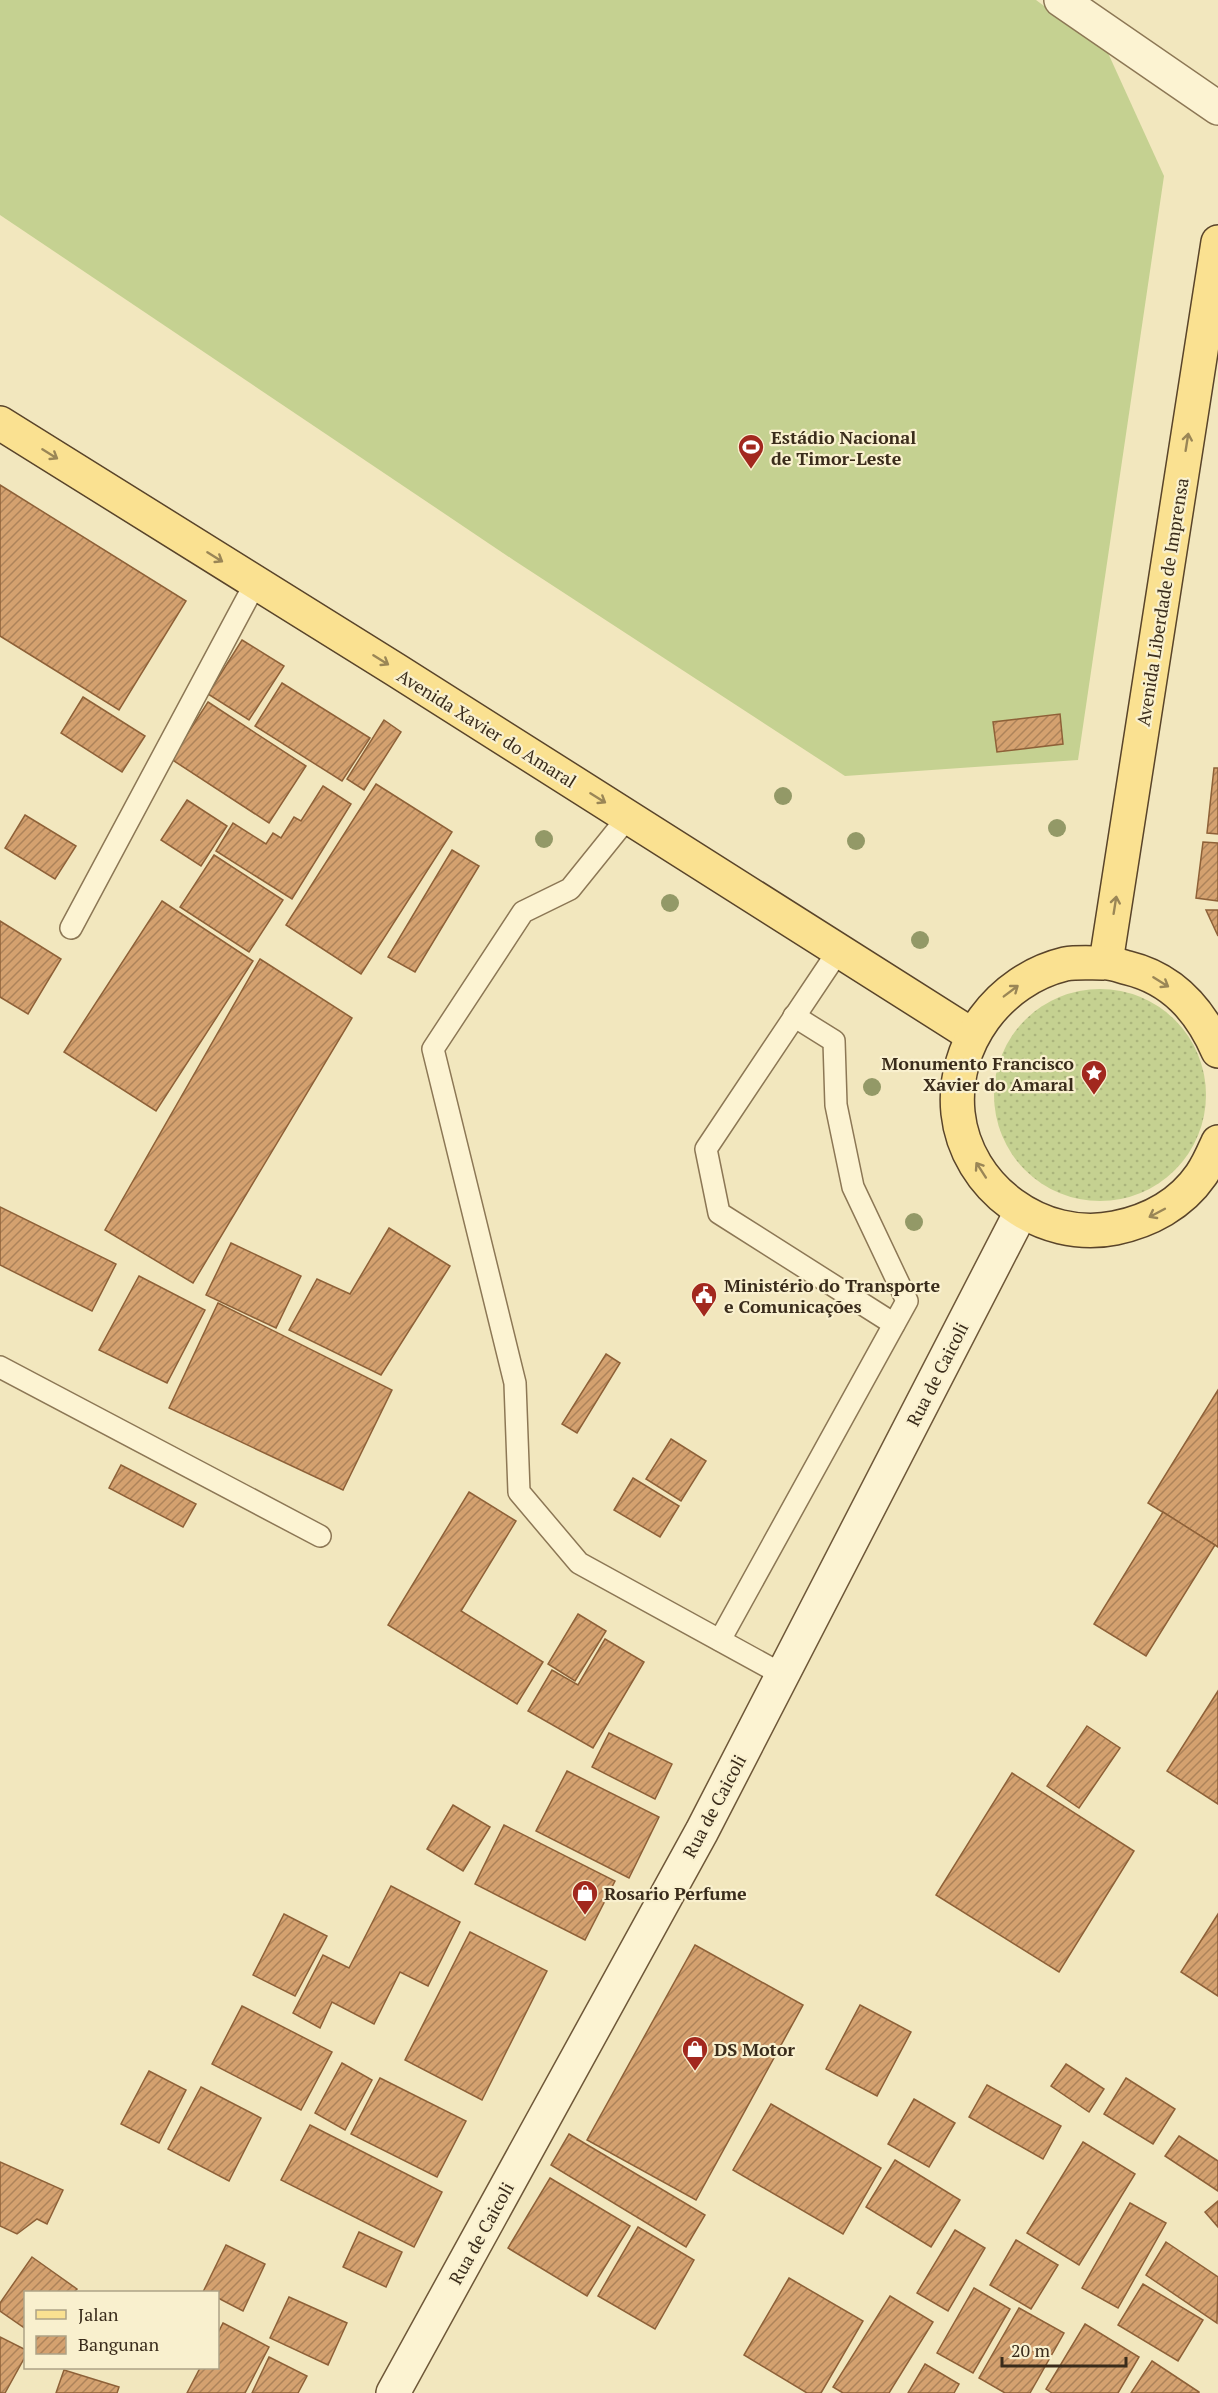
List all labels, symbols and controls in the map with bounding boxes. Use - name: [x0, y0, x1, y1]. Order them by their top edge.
- place label: Estádio Nacional de Timor-Leste: [771, 425, 916, 470]
- sports icon: Estádio Nacional de Timor-Leste: [736, 432, 766, 470]
- one-way arrow: [1182, 433, 1193, 453]
- one-way arrow: [41, 448, 58, 460]
- street label: Avenida Liberdade de Imprensa: [1131, 476, 1193, 728]
- one-way arrow: [206, 551, 223, 563]
- one-way arrow: [372, 654, 389, 667]
- street label: Avenida Xavier do Amaral: [393, 663, 581, 793]
- one-way arrow: [590, 792, 607, 805]
- one-way arrow: [1110, 895, 1121, 915]
- one-way arrow: [1152, 976, 1169, 988]
- one-way arrow: [1002, 985, 1018, 997]
- place label: Monumento Francisco Xavier do Amaral: [881, 1051, 1074, 1096]
- place icon: Monumento Francisco Xavier do Amaral: [1079, 1058, 1109, 1096]
- one-way arrow: [974, 1162, 986, 1179]
- one-way arrow: [1149, 1208, 1167, 1219]
- place label: Ministério do Transporte e Comunicações: [724, 1273, 940, 1318]
- public building icon: Ministério do Transporte e Comunicações: [689, 1280, 719, 1318]
- street label: Rua de Caicoli: [901, 1318, 973, 1430]
- street label: Rua de Caicoli: [677, 1750, 751, 1862]
- shop icon: Rosario Perfume: [570, 1878, 600, 1916]
- place label: Rosario Perfume: [604, 1881, 747, 1905]
- shop icon: DS Motor: [680, 2034, 710, 2072]
- place label: DS Motor: [714, 2037, 795, 2061]
- street label: Rua de Caicoli: [443, 2177, 519, 2289]
- legend: [24, 2291, 219, 2369]
- text: Jalan: [78, 2302, 119, 2326]
- scale bar: [1002, 2330, 1126, 2368]
- text: Bangunan: [78, 2332, 159, 2356]
- text: 20 m: [1011, 2338, 1051, 2362]

